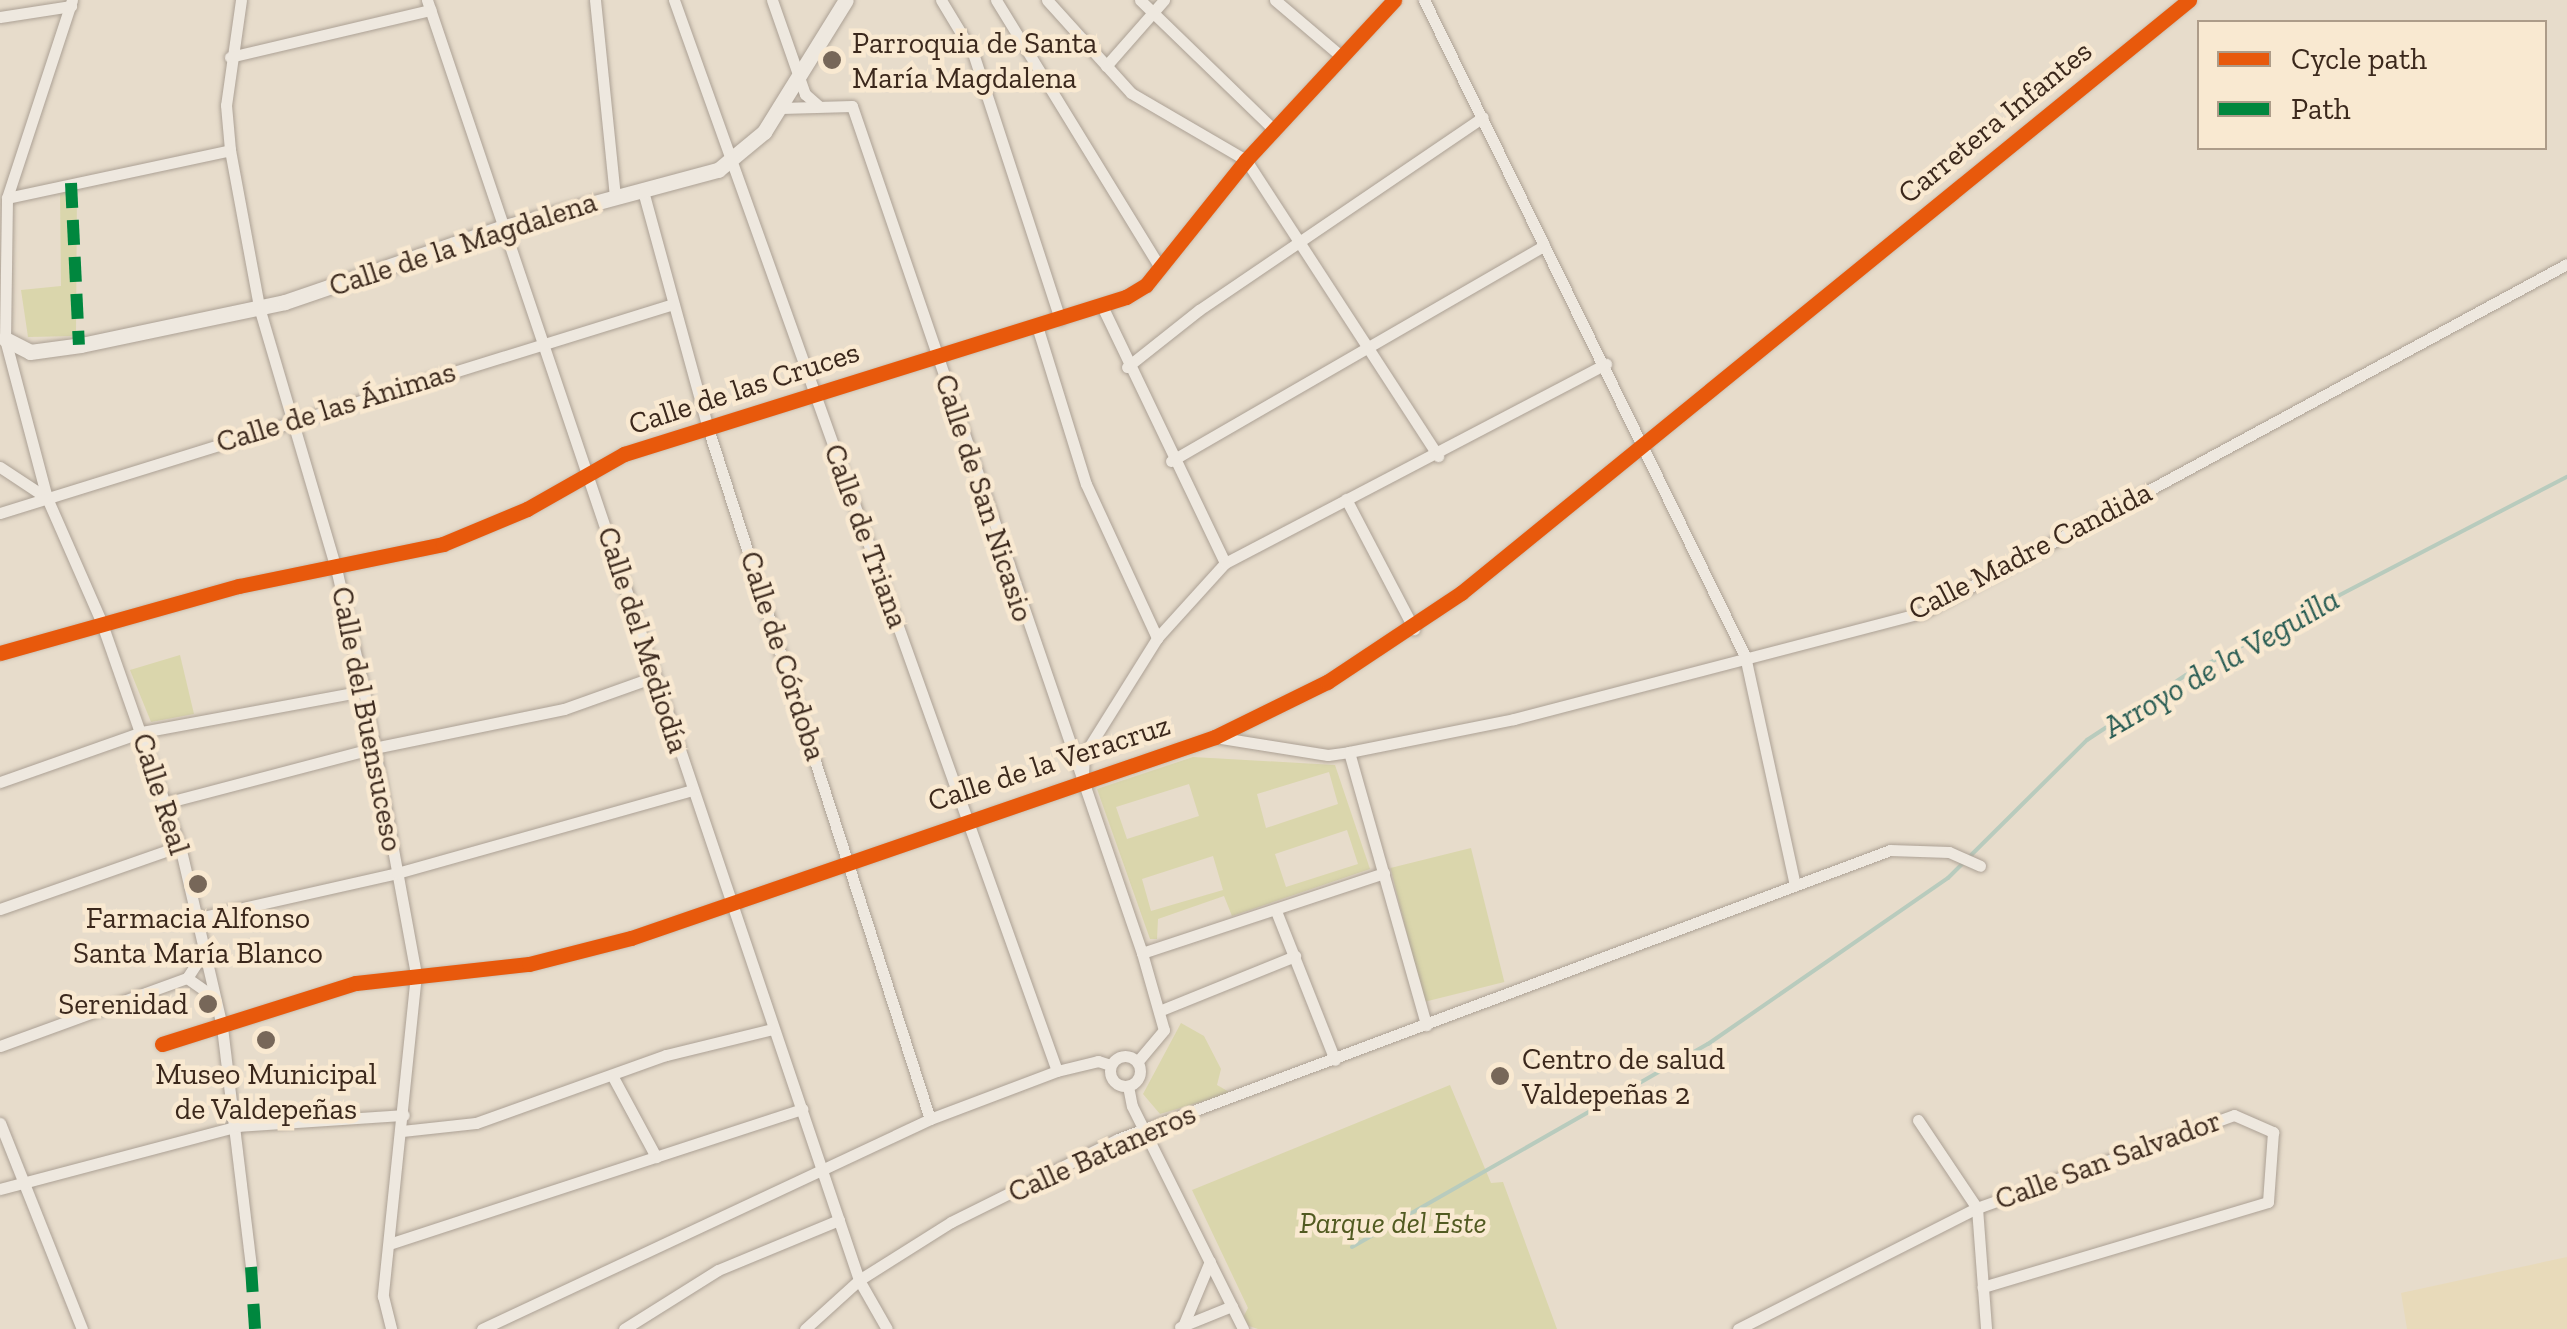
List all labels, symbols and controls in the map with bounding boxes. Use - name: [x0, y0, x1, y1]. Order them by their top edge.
- legend: [2197, 20, 2547, 150]
- place label: Parroquia de Santa María Magdalena: [852, 25, 1097, 96]
- street label: Carretera Infantes: [1891, 33, 2099, 211]
- text: Cycle path: [2291, 41, 2427, 77]
- marker: Parroquia de Santa María Magdalena: [821, 49, 843, 71]
- text: Path: [2291, 91, 2350, 127]
- street label: Calle de la Magdalena: [325, 184, 601, 304]
- street label: Calle de las Cruces: [624, 334, 864, 442]
- street label: Calle de las Ánimas: [212, 353, 460, 461]
- street label: Calle de San Nicasio: [927, 370, 1041, 626]
- street label: Calle de Triana: [816, 439, 916, 633]
- street label: Calle Madre Candida: [1902, 474, 2158, 628]
- street label: Calle del Mediodía: [589, 522, 697, 758]
- street label: Calle de Córdoba: [732, 547, 834, 765]
- water label: Arroyo de la Veguilla: [2096, 580, 2346, 746]
- street label: Calle del Buensuceso: [324, 584, 410, 854]
- street label: Calle de la Veracruz: [923, 707, 1175, 819]
- street label: Calle Real: [124, 729, 198, 859]
- marker: Farmacia Alfonso Santa María Blanco: [187, 873, 209, 895]
- place label: Farmacia Alfonso Santa María Blanco: [73, 900, 323, 970]
- place label: Serenidad: [58, 986, 188, 1022]
- marker: Serenidad: [197, 993, 219, 1015]
- marker: Museo Municipal de Valdepeñas: [255, 1029, 277, 1051]
- place label: Centro de salud Valdepeñas 2: [1522, 1041, 1725, 1112]
- place label: Museo Municipal de Valdepeñas: [155, 1056, 377, 1126]
- marker: Centro de salud Valdepeñas 2: [1487, 1063, 1513, 1089]
- street label: Calle Bataneros: [1003, 1096, 1201, 1210]
- street label: Calle San Salvador: [1990, 1102, 2226, 1218]
- park label: Parque del Este: [1299, 1205, 1487, 1241]

